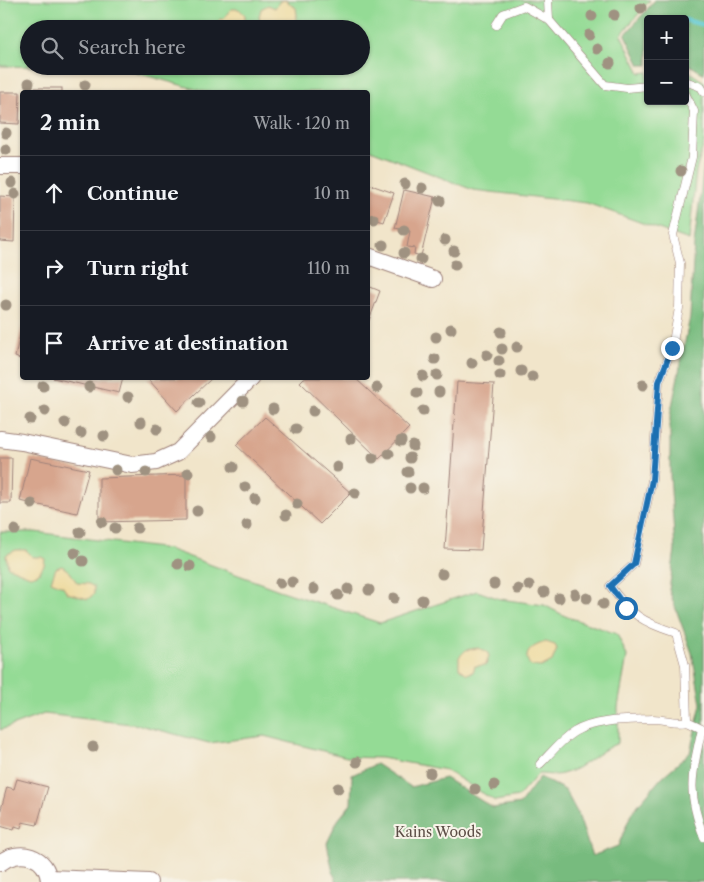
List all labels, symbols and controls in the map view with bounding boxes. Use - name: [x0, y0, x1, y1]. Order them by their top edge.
- map controls: [644, 15, 689, 105]
- button: +: [644, 15, 689, 60]
- search box: [20, 20, 370, 75]
- icon: search: [38, 34, 66, 62]
- text: Search here: [78, 36, 186, 59]
- button: −: [644, 60, 689, 105]
- text: 2 min: [40, 110, 100, 135]
- text: Walk · 120 m: [254, 113, 350, 133]
- icon: ahead: [40, 179, 68, 207]
- text: Continue: [87, 182, 179, 205]
- text: 10 m: [314, 183, 350, 203]
- icon: right: [40, 254, 68, 282]
- text: Turn right: [87, 257, 188, 280]
- text: 110 m: [307, 258, 350, 278]
- icon: arrive: [40, 329, 68, 357]
- text: Arrive at destination: [87, 332, 288, 355]
- route end: [661, 337, 684, 360]
- route start: [615, 597, 638, 620]
- park label: Kains Woods: [395, 823, 481, 841]

